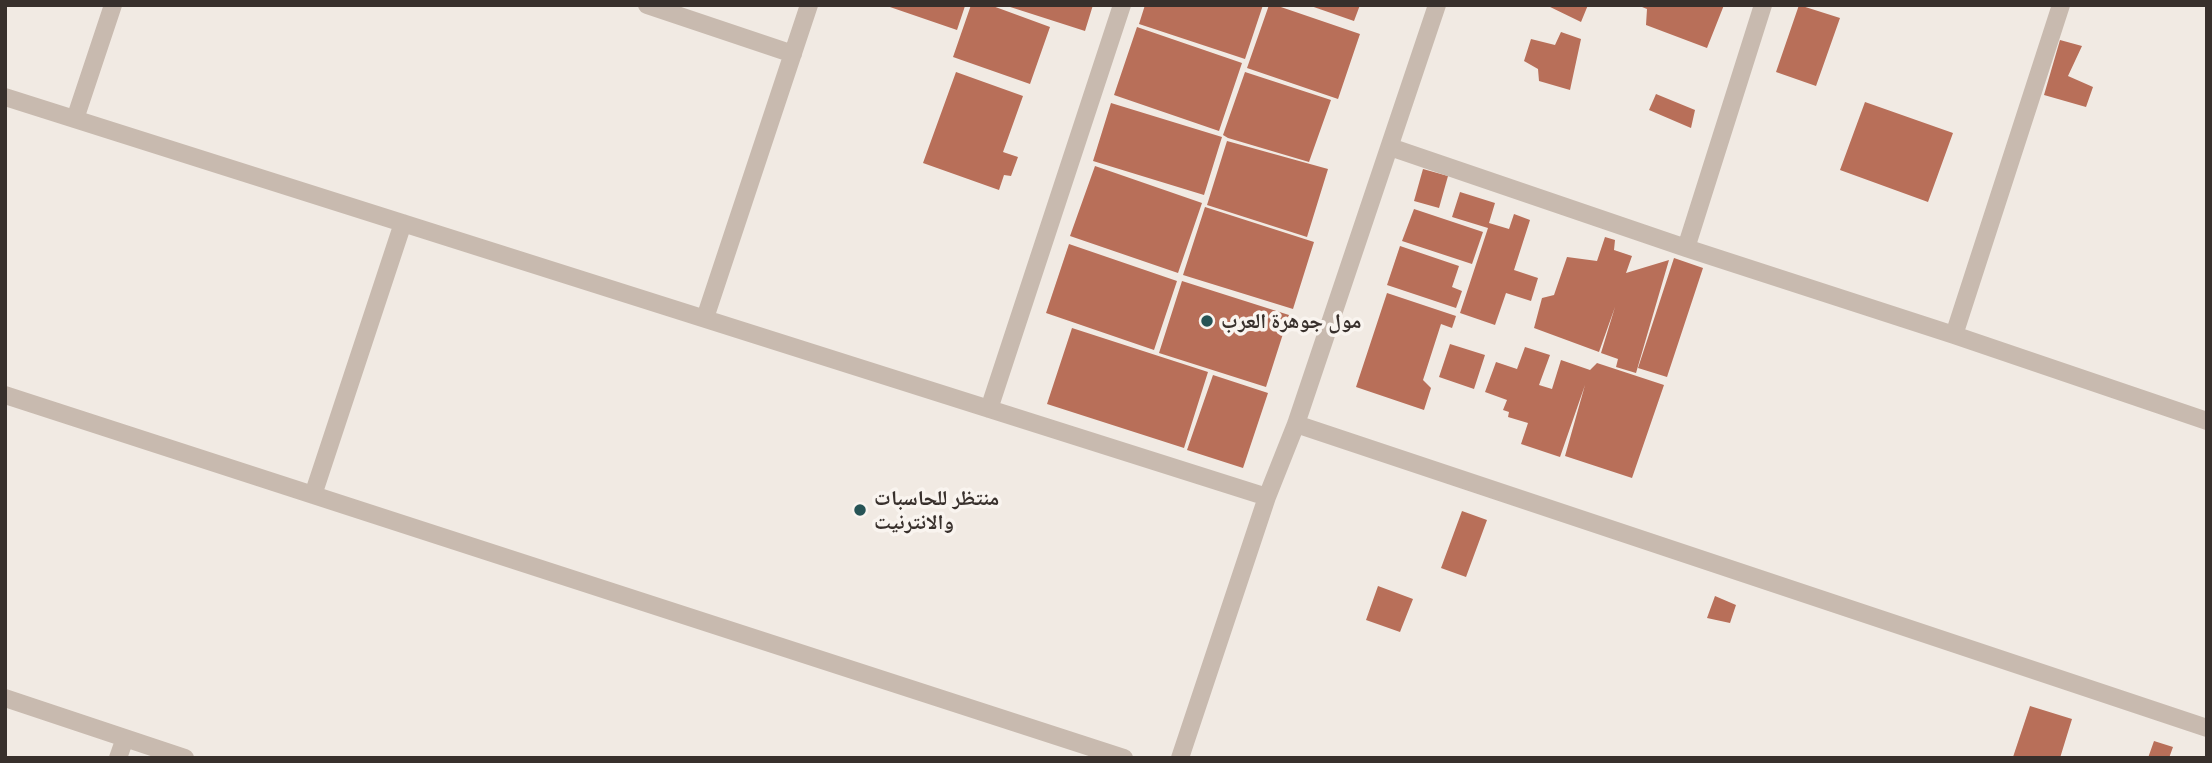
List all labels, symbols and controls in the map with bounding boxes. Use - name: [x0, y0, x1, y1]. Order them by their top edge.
- place label: مول جوهرة العرب: [1221, 308, 1361, 334]
- marker: مول جوهرة العرب: [1199, 313, 1215, 329]
- place label: منتظر للحاسبات والانترنيت: [874, 485, 999, 535]
- marker: منتظر للحاسبات والانترنيت: [852, 502, 868, 518]

